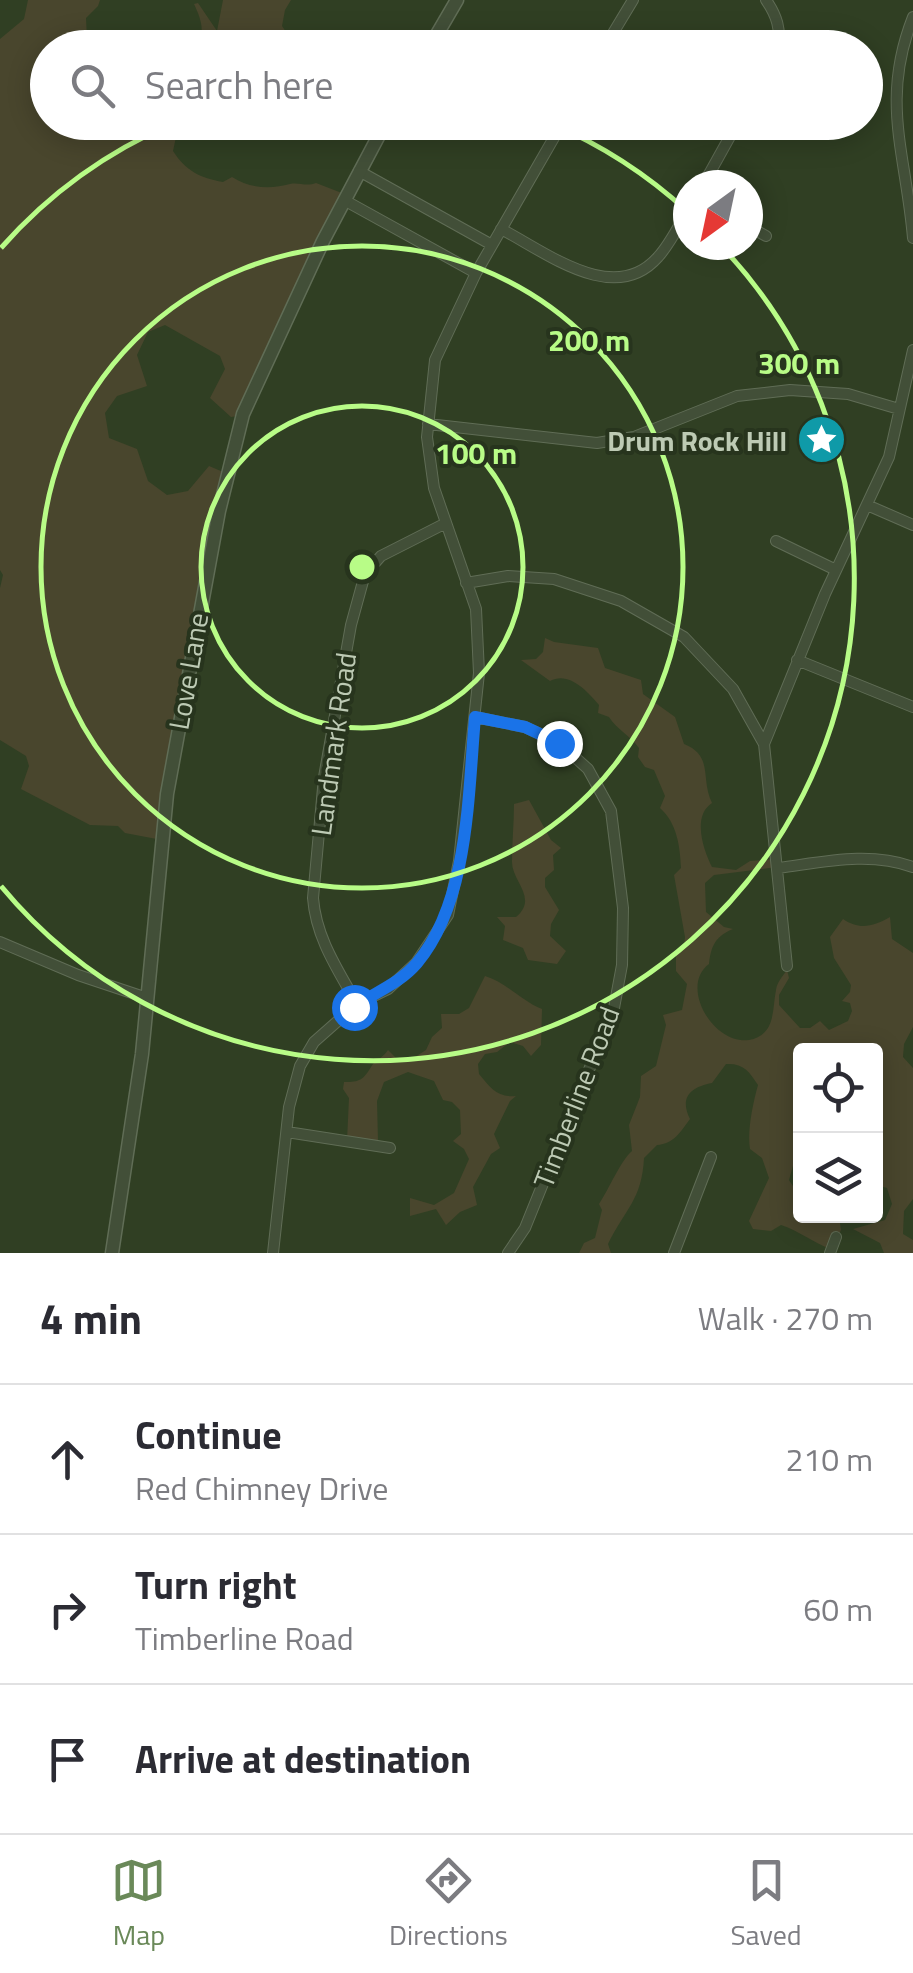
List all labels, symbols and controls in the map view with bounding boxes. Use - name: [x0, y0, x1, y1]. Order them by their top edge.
- search box: [30, 30, 883, 140]
- text: Search here: [145, 56, 333, 114]
- icon: search: [65, 58, 120, 113]
- north arrow: [673, 170, 763, 260]
- text: 200 m: [548, 317, 630, 363]
- text: 300 m: [758, 340, 840, 386]
- place icon: Drum Rock Hill: [796, 414, 848, 466]
- place label: Drum Rock Hill: [607, 419, 787, 462]
- text: 100 m: [435, 430, 517, 476]
- centre of rings: [344, 549, 380, 585]
- street label: Love Lane: [157, 609, 219, 733]
- street label: Landmark Road: [299, 650, 367, 838]
- route end: [537, 721, 583, 767]
- route start: [332, 985, 378, 1031]
- street label: Timberline Road: [522, 1000, 630, 1194]
- map controls: [793, 1043, 883, 1223]
- button: locate: [793, 1043, 883, 1133]
- button: layers: [793, 1133, 883, 1223]
- text: 4 min: [40, 1286, 142, 1350]
- text: Walk · 270 m: [698, 1294, 873, 1342]
- text: Continue: [135, 1406, 282, 1464]
- icon: ahead: [40, 1432, 95, 1487]
- text: 210 m: [785, 1435, 873, 1483]
- text: Red Chimney Drive: [135, 1464, 388, 1512]
- text: Turn right: [135, 1556, 297, 1614]
- icon: right: [40, 1582, 95, 1637]
- text: 60 m: [803, 1585, 873, 1633]
- text: Timberline Road: [135, 1614, 354, 1662]
- text: Arrive at destination: [135, 1730, 471, 1788]
- icon: arrive: [40, 1732, 95, 1787]
- tab: Map: [111, 1853, 166, 1956]
- tab: Directions: [389, 1853, 508, 1956]
- tab: Saved: [730, 1853, 802, 1956]

